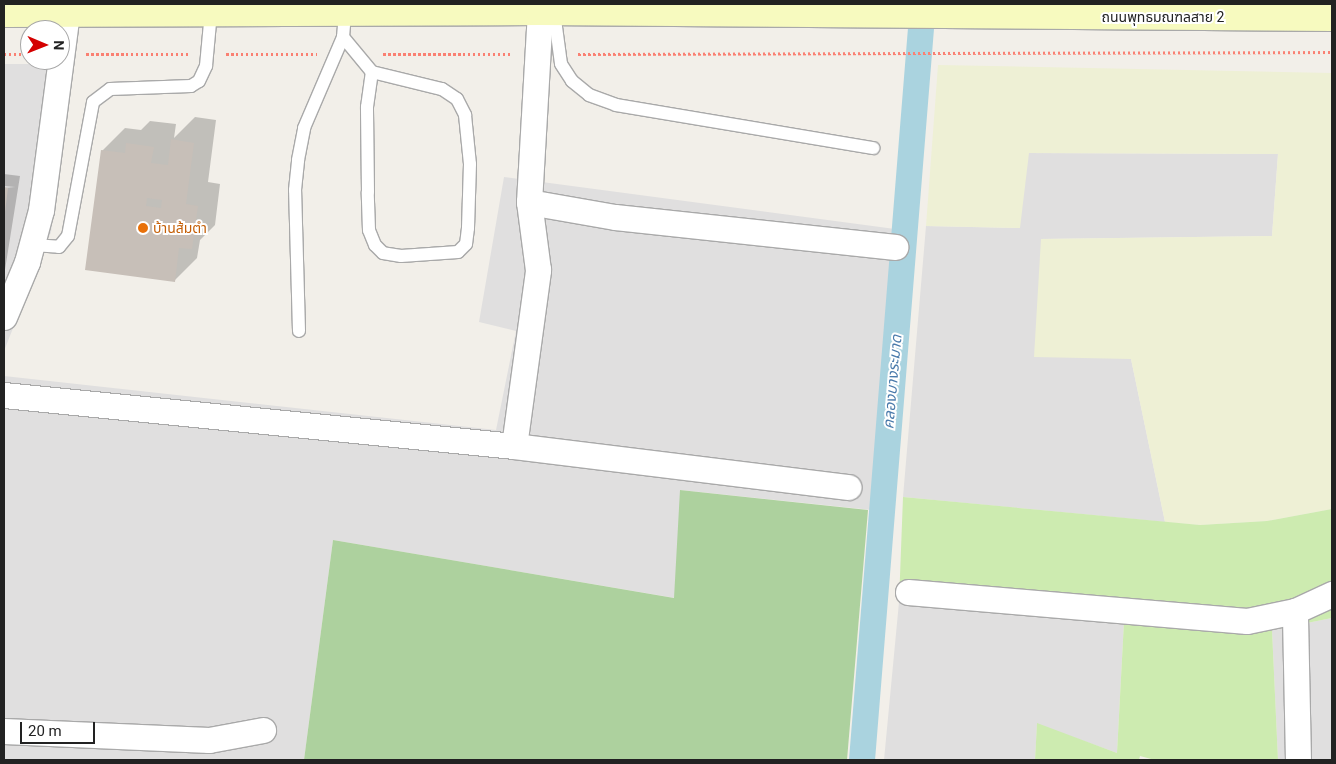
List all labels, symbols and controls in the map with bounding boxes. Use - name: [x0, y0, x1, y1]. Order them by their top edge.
- street label: ถนนพุทธมณฑลสาย 2: [1102, 9, 1224, 25]
- north arrow: [20, 20, 70, 70]
- text: N: [51, 40, 67, 50]
- place label: บ้านส้มตำ: [153, 220, 207, 236]
- marker: บ้านส้มตำ: [137, 222, 149, 234]
- water label: คลองบางระมาด: [880, 334, 906, 430]
- scale bar: [22, 712, 98, 744]
- text: 20 m: [28, 722, 62, 740]

